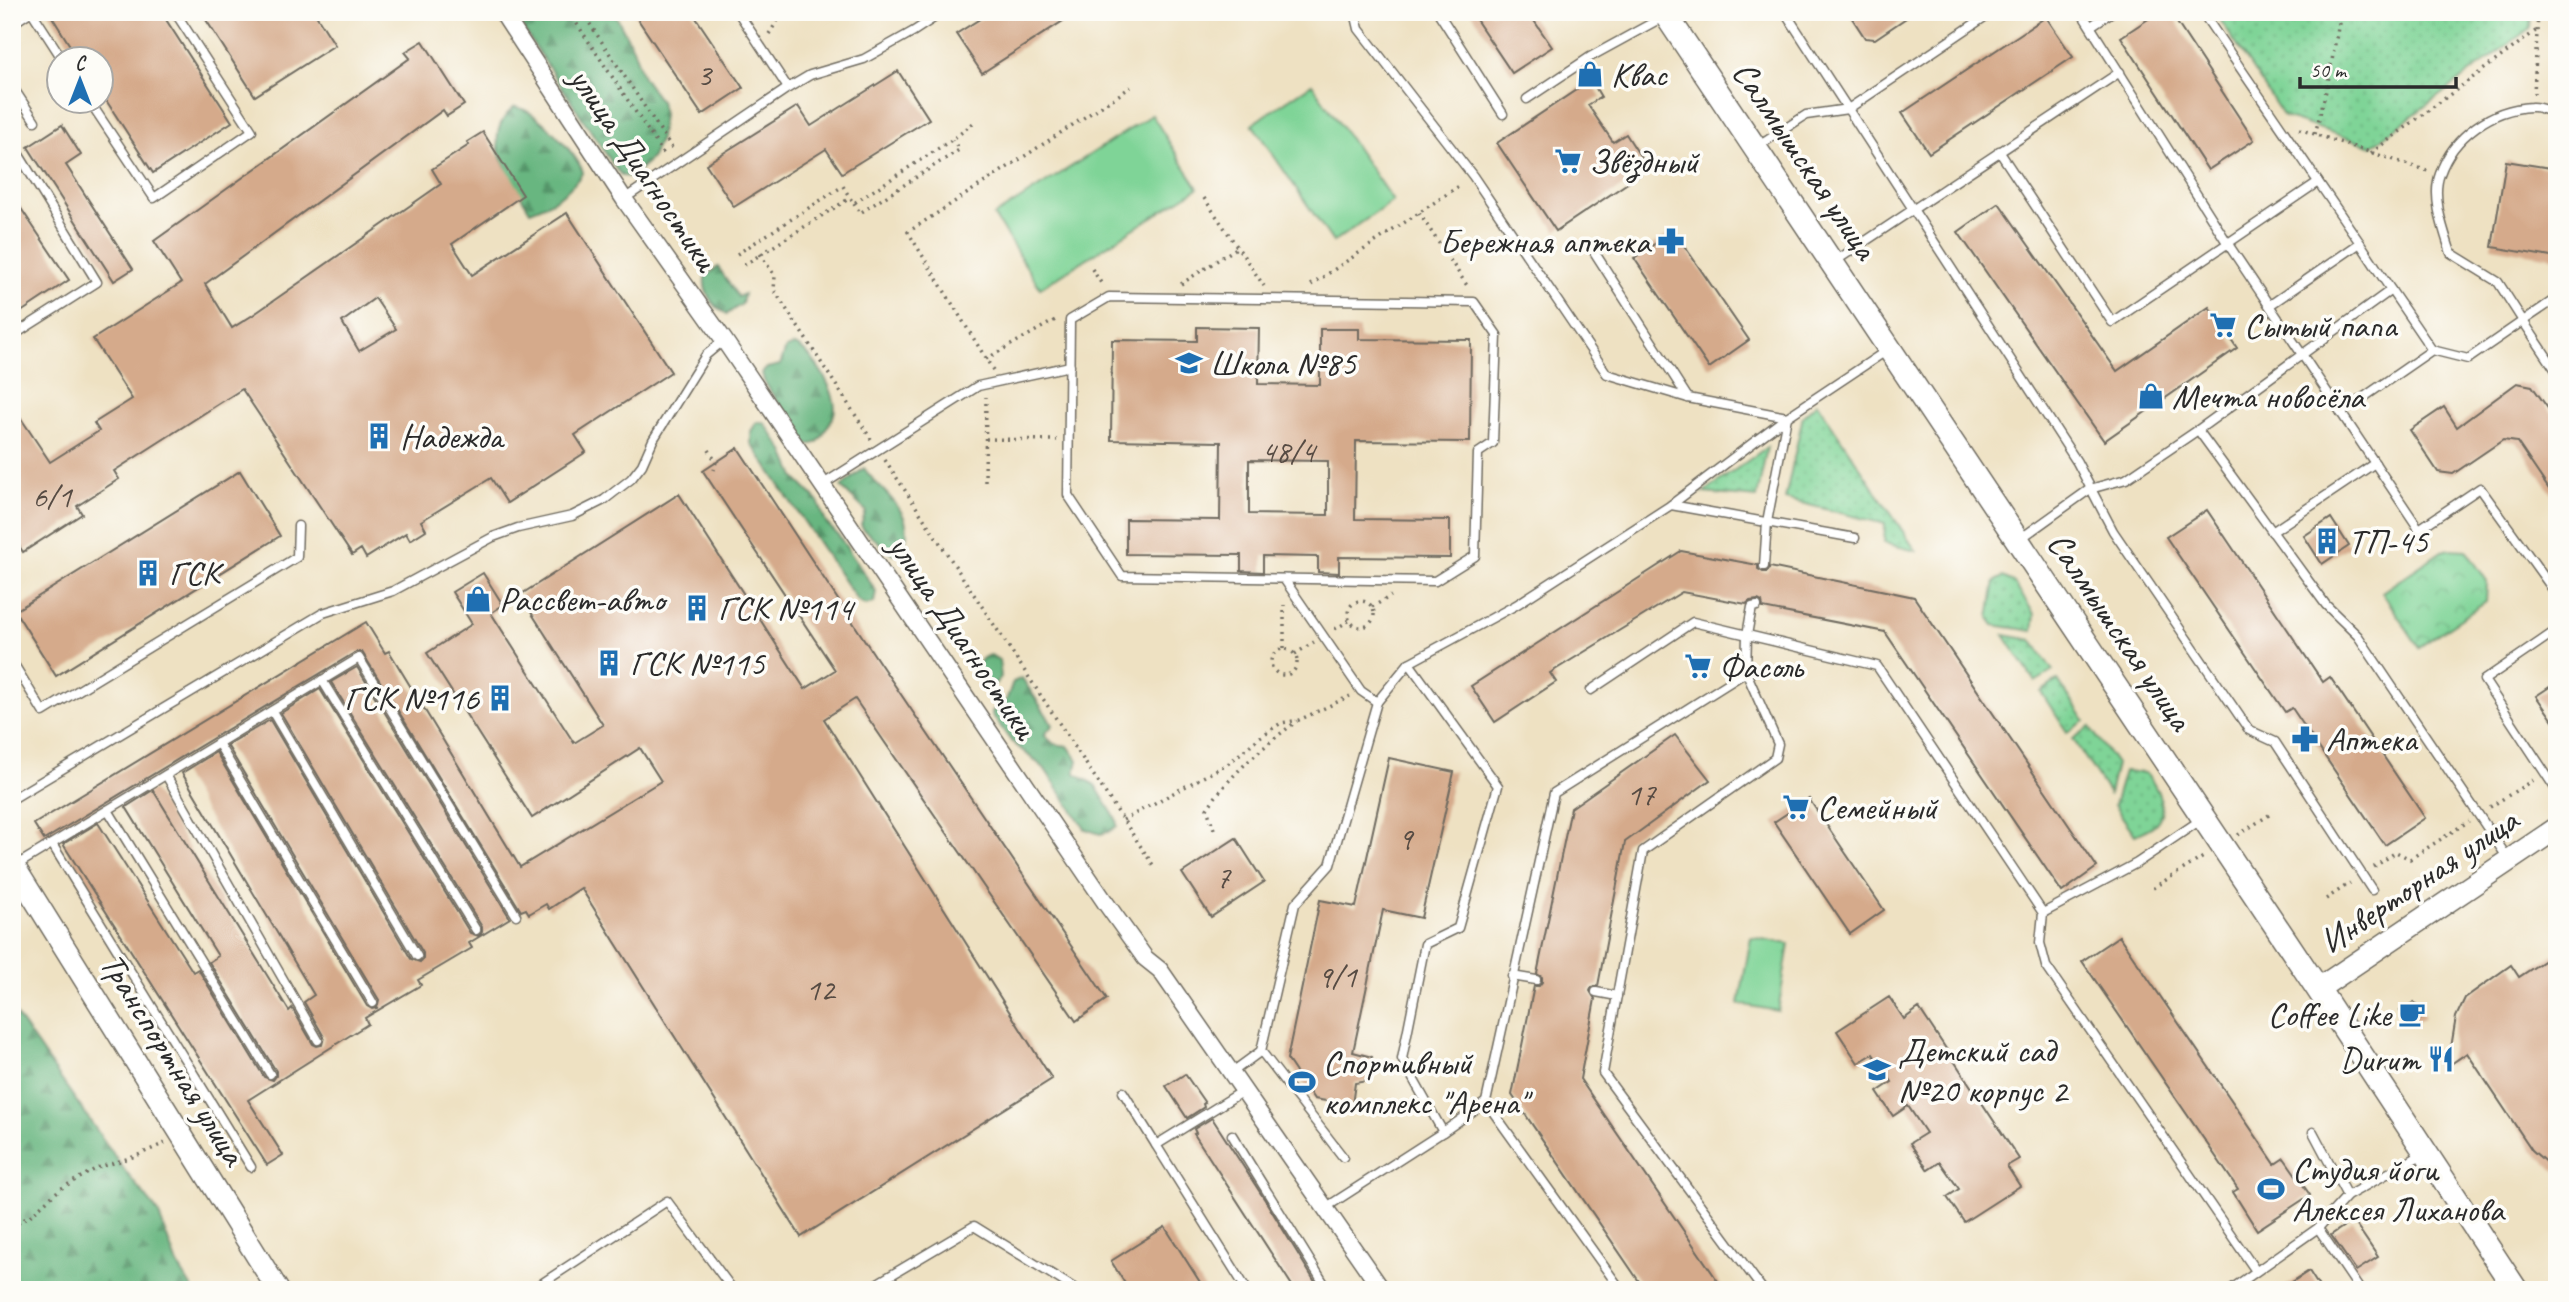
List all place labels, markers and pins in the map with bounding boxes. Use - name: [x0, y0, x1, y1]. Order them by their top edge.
- place label: Квас: [1611, 52, 1668, 97]
- shop icon: Квас: [1575, 59, 1605, 89]
- place label: Звёздный: [1589, 139, 1701, 184]
- supermarket icon: Звёздный: [1553, 146, 1583, 176]
- place label: Бережная аптека: [1440, 219, 1653, 264]
- pharmacy icon: Бережная аптека: [1656, 226, 1686, 256]
- place label: Сытый папа: [2244, 303, 2398, 348]
- supermarket icon: Сытый папа: [2208, 310, 2238, 340]
- place label: Школа №85: [1210, 341, 1358, 386]
- school or university icon: Школа №85: [1174, 348, 1204, 378]
- place label: Мечта новосёла: [2172, 374, 2367, 419]
- shop icon: Мечта новосёла: [2136, 381, 2166, 411]
- place label: Надежда: [400, 414, 505, 459]
- building icon: Надежда: [364, 421, 394, 451]
- place label: ТП-45: [2348, 519, 2430, 564]
- building icon: ТП-45: [2312, 526, 2342, 556]
- place label: ГСК: [169, 551, 225, 596]
- building icon: ГСК: [133, 558, 163, 588]
- place label: Рассвет-авто: [499, 577, 668, 622]
- shop icon: Рассвет-авто: [463, 584, 493, 614]
- place label: ГСК №114: [718, 586, 856, 631]
- building icon: ГСК №114: [682, 593, 712, 623]
- place label: ГСК №115: [630, 641, 767, 686]
- place label: Фасоль: [1719, 644, 1805, 689]
- building icon: ГСК №115: [594, 648, 624, 678]
- supermarket icon: Фасоль: [1683, 651, 1713, 681]
- place label: ГСК №116: [344, 676, 480, 721]
- building icon: ГСК №116: [485, 683, 515, 713]
- place label: Аптека: [2326, 717, 2418, 762]
- pharmacy icon: Аптека: [2290, 724, 2320, 754]
- place label: Семейный: [1817, 785, 1939, 830]
- supermarket icon: Семейный: [1781, 792, 1811, 822]
- place label: Coffee Like: [2268, 992, 2394, 1037]
- cafe icon: Coffee Like: [2397, 999, 2427, 1029]
- place label: Детский сад №20 корпус 2: [1898, 1028, 2070, 1113]
- place label: Durum: [2340, 1037, 2423, 1082]
- place label: Спортивный комплекс "Арена": [1323, 1040, 1533, 1125]
- restaurant icon: Durum: [2426, 1044, 2456, 1074]
- school or university icon: Детский сад №20 корпус 2: [1862, 1055, 1892, 1085]
- sports icon: Спортивный комплекс "Арена": [1287, 1067, 1317, 1097]
- place label: Студия йоги Алексея Лиханова: [2292, 1147, 2507, 1232]
- sports icon: Студия йоги Алексея Лиханова: [2256, 1174, 2286, 1204]

